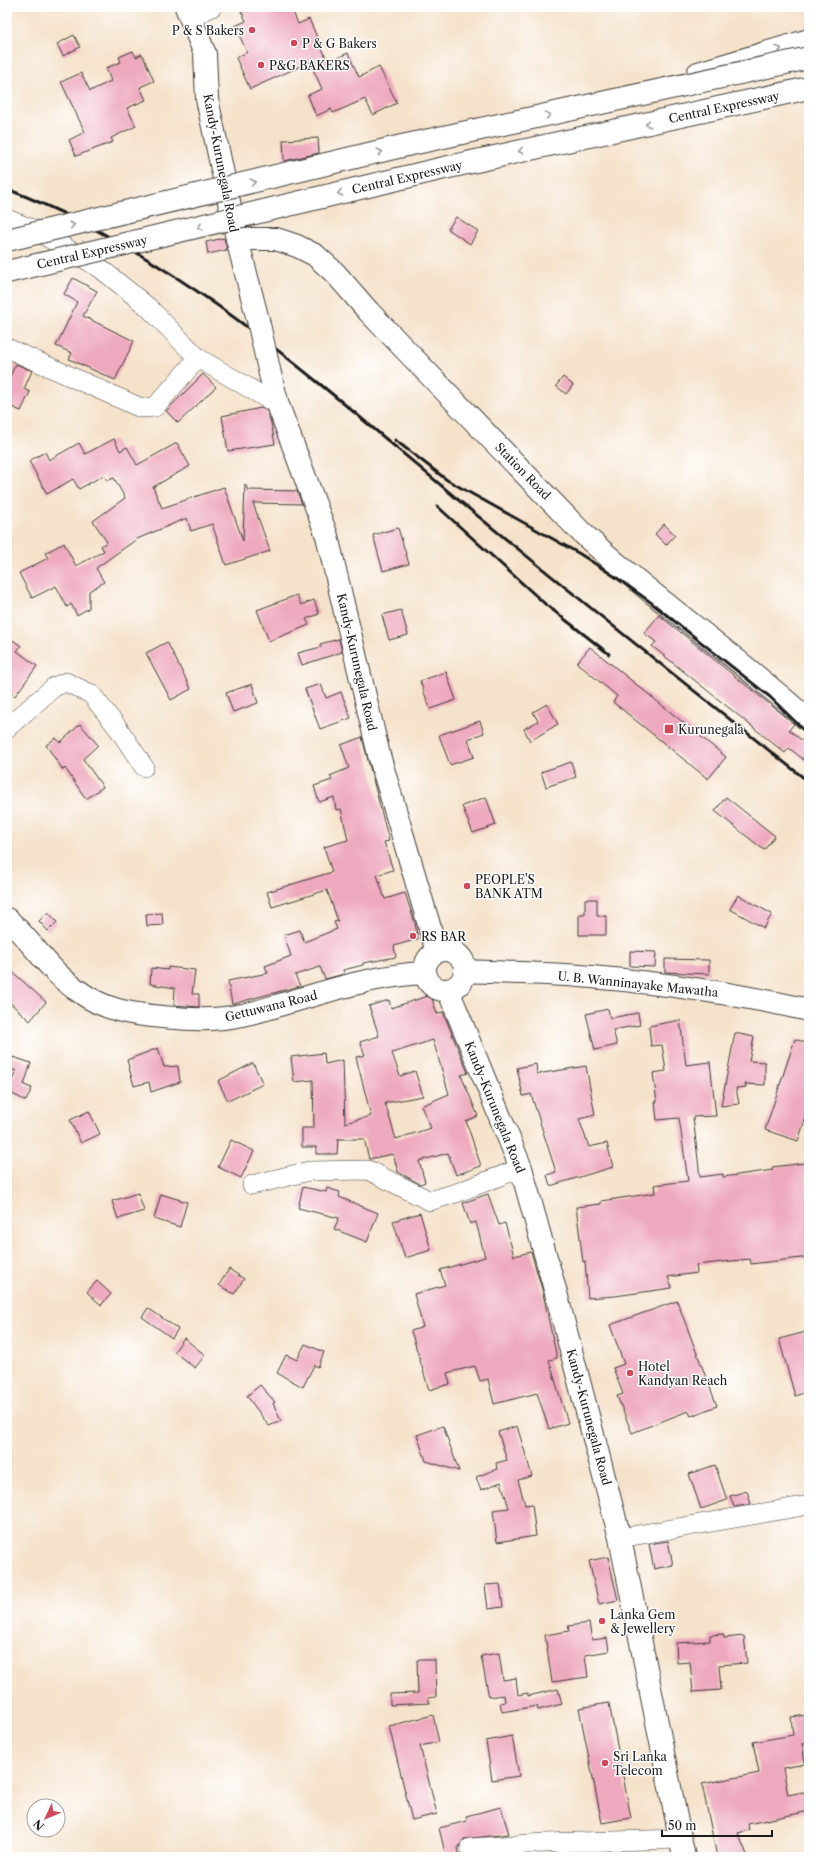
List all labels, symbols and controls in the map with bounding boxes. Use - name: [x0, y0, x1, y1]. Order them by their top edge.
- place label: P & S Bakers: [172, 23, 244, 38]
- marker: P & S Bakers: [247, 25, 257, 35]
- place label: P & G Bakers: [302, 36, 377, 51]
- marker: P & G Bakers: [289, 38, 299, 48]
- one-way arrow: [775, 45, 782, 54]
- place label: P&G BAKERS: [269, 58, 350, 73]
- marker: P&G BAKERS: [256, 60, 266, 70]
- street label: Central Expressway: [667, 88, 781, 126]
- street label: Kandy-Kurunegala Road: [200, 92, 242, 234]
- one-way arrow: [544, 111, 551, 119]
- one-way arrow: [645, 119, 651, 127]
- one-way arrow: [518, 147, 524, 155]
- one-way arrow: [376, 148, 383, 156]
- street label: Central Expressway: [350, 157, 464, 197]
- one-way arrow: [250, 178, 256, 186]
- one-way arrow: [336, 189, 343, 197]
- one-way arrow: [69, 221, 75, 229]
- one-way arrow: [196, 222, 203, 230]
- street label: Central Expressway: [35, 232, 149, 272]
- street label: Station Road: [492, 439, 554, 503]
- street label: Kandy-Kurunegala Road: [334, 592, 380, 733]
- place label: Kurunegala: [678, 722, 745, 737]
- marker: Kurunegala: [663, 723, 675, 735]
- place label: PEOPLE'S BANK ATM: [475, 872, 543, 901]
- marker: PEOPLE'S BANK ATM: [462, 881, 472, 891]
- place label: RS BAR: [421, 929, 467, 944]
- marker: RS BAR: [408, 931, 418, 941]
- street label: U. B. Wanninayake Mawatha: [557, 968, 720, 1000]
- street label: Gettuwana Road: [223, 987, 319, 1025]
- street label: Kandy-Kurunegala Road: [462, 1039, 529, 1176]
- street label: Kandy-Kurunegala Road: [564, 1347, 615, 1488]
- place label: Hotel Kandyan Reach: [638, 1359, 728, 1388]
- marker: Hotel Kandyan Reach: [625, 1368, 635, 1378]
- place label: Lanka Gem & Jewellery: [610, 1607, 676, 1636]
- marker: Lanka Gem & Jewellery: [597, 1616, 607, 1626]
- place label: Sri Lanka Telecom: [613, 1749, 667, 1778]
- marker: Sri Lanka Telecom: [600, 1758, 610, 1768]
- north arrow: [26, 1798, 66, 1838]
- scale bar: [662, 1812, 772, 1838]
- text: N: [30, 1816, 47, 1833]
- text: 50 m: [668, 1818, 697, 1833]

